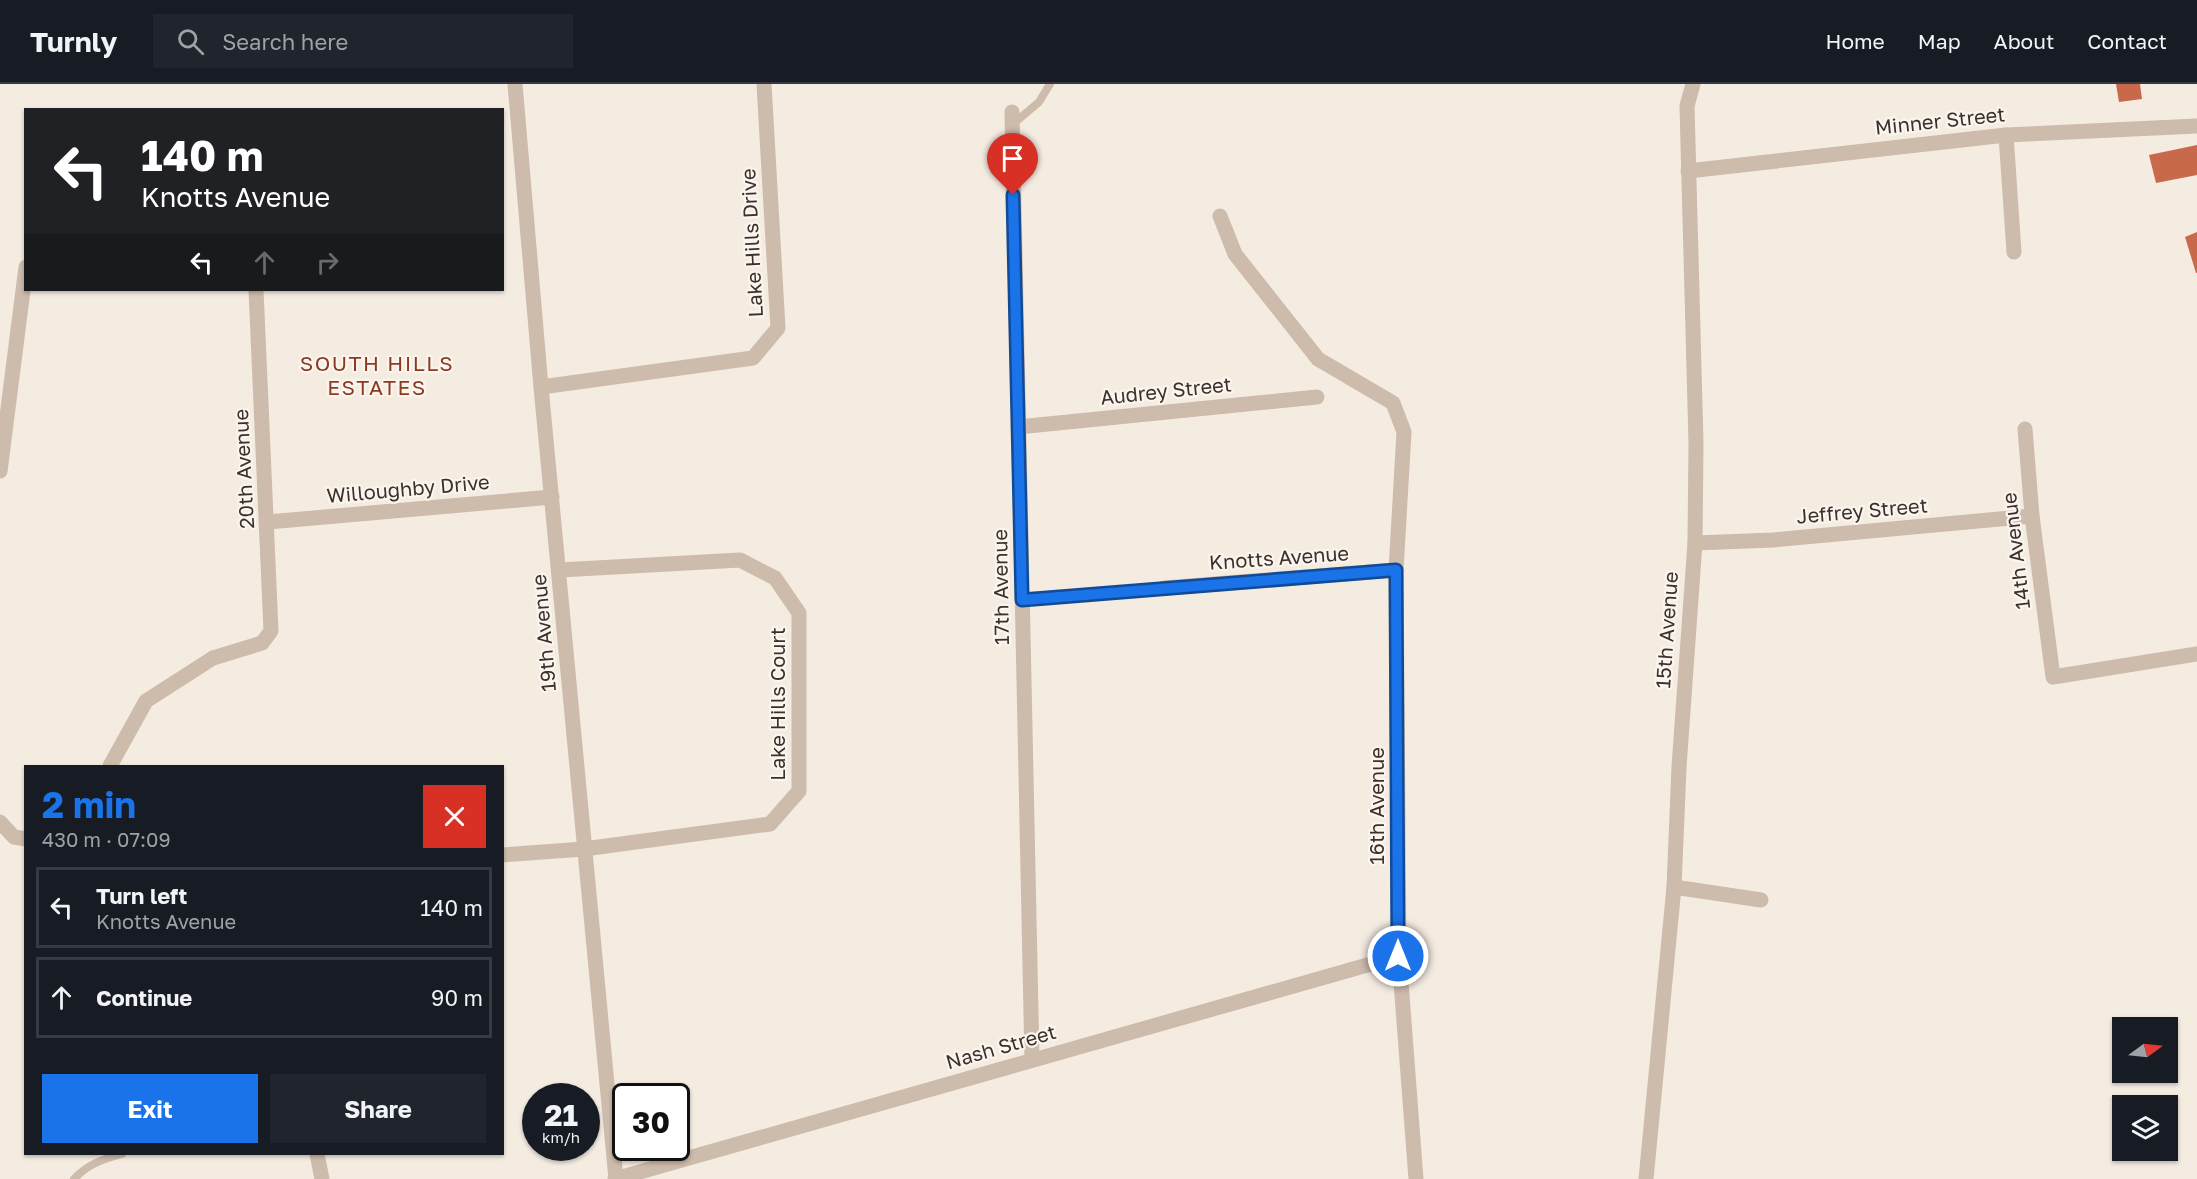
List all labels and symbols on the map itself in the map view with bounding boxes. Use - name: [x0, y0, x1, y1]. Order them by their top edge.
- street label: Minner Street: [1874, 101, 2006, 139]
- pin: [987, 133, 1038, 195]
- street label: Lake Hills Drive: [735, 168, 767, 318]
- district label: SOUTH HILLS ESTATES: [300, 350, 454, 400]
- street label: Audrey Street: [1099, 371, 1233, 409]
- street label: 20th Avenue: [228, 409, 258, 530]
- street label: Willoughby Drive: [325, 469, 490, 507]
- street label: 14th Avenue: [1996, 491, 2034, 611]
- street label: Jeffrey Street: [1795, 492, 1928, 528]
- street label: 17th Avenue: [987, 529, 1013, 645]
- street label: Knotts Avenue: [1208, 540, 1350, 574]
- street label: 15th Avenue: [1650, 571, 1682, 689]
- street label: 19th Avenue: [526, 573, 560, 693]
- street label: Lake Hills Court: [765, 627, 789, 781]
- street label: 16th Avenue: [1364, 747, 1388, 865]
- position arrow: [1366, 924, 1430, 988]
- north arrow: [2112, 1017, 2178, 1083]
- street label: Nash Street: [943, 1019, 1059, 1073]
- speed limit sign: 30: [612, 1083, 690, 1161]

